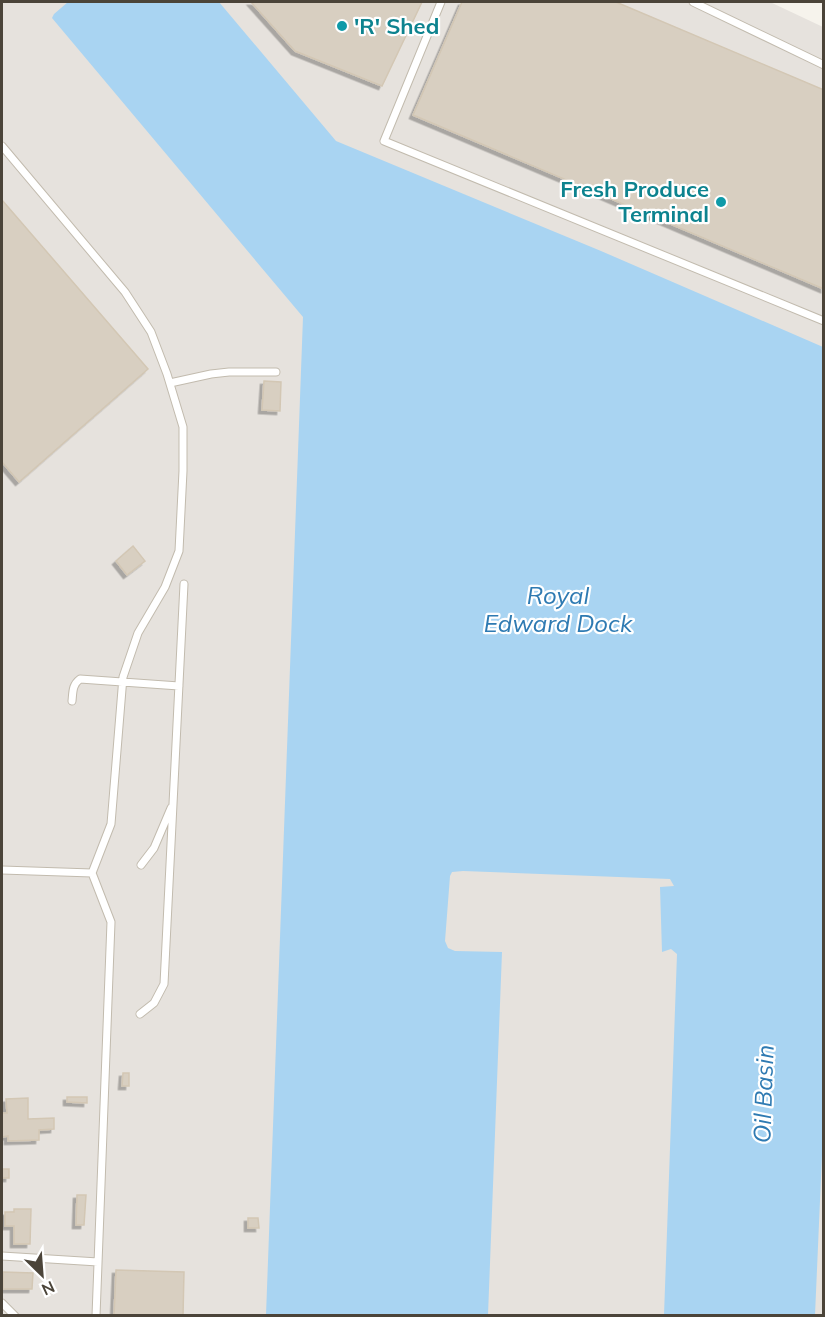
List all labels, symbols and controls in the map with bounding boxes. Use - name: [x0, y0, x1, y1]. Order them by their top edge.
- place label: 'R' Shed: [354, 12, 439, 40]
- marker: 'R' Shed: [335, 19, 349, 33]
- place label: Fresh Produce Terminal: [560, 175, 709, 228]
- marker: Fresh Produce Terminal: [714, 195, 728, 209]
- water label: Royal Edward Dock: [484, 580, 633, 638]
- water label: Oil Basin: [746, 1044, 780, 1144]
- north arrow: [12, 1245, 72, 1305]
- text: N: [39, 1277, 58, 1300]

